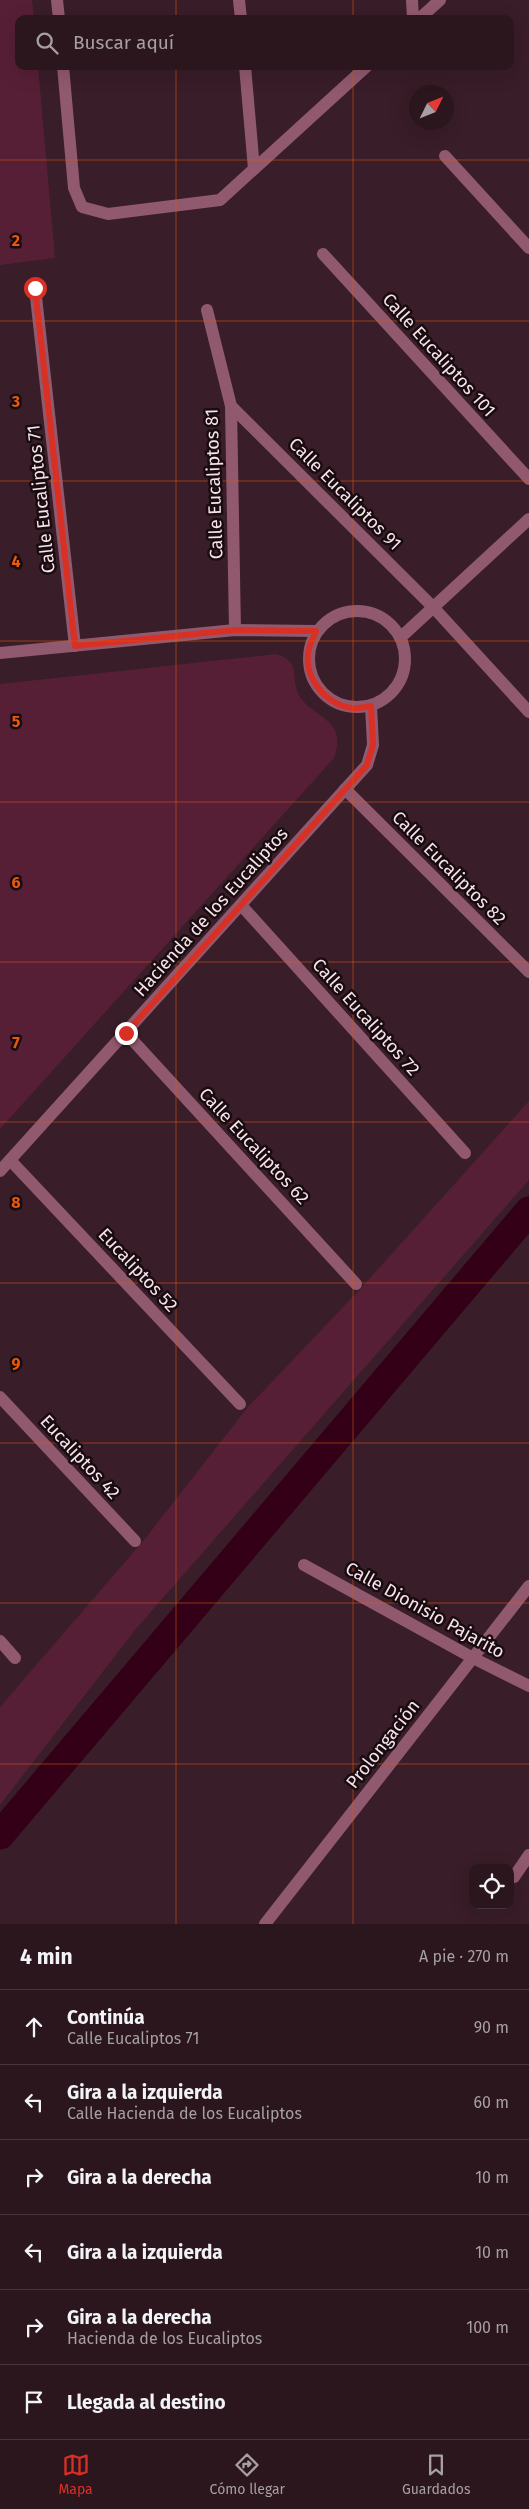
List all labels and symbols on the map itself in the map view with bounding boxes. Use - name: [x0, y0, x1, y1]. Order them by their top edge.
- north arrow: [409, 85, 454, 130]
- text: 2: [12, 231, 20, 250]
- route start: [24, 277, 47, 300]
- street label: Calle Eucaliptos 101: [378, 289, 500, 421]
- text: 3: [11, 392, 20, 411]
- street label: Calle Eucaliptos 81: [200, 408, 228, 560]
- street label: Calle Eucaliptos 71: [22, 424, 60, 574]
- street label: Calle Eucaliptos 91: [284, 433, 406, 555]
- text: 4: [11, 552, 21, 571]
- text: 5: [12, 712, 21, 731]
- street label: Calle Eucaliptos 82: [387, 806, 511, 930]
- street label: Hacienda de los Eucaliptos: [129, 823, 293, 1001]
- text: 6: [11, 873, 21, 892]
- street label: Calle Eucaliptos 72: [308, 954, 424, 1080]
- route end: [115, 1022, 138, 1045]
- text: 7: [12, 1033, 20, 1052]
- street label: Calle Eucaliptos 62: [194, 1083, 314, 1209]
- text: 8: [11, 1193, 21, 1212]
- street label: Eucaliptos 52: [94, 1224, 182, 1317]
- text: 9: [12, 1354, 21, 1373]
- street label: Eucaliptos 42: [35, 1410, 125, 1504]
- street label: Calle Dionisio Pajarito: [341, 1557, 509, 1663]
- street label: Prolongación: [341, 1695, 425, 1793]

